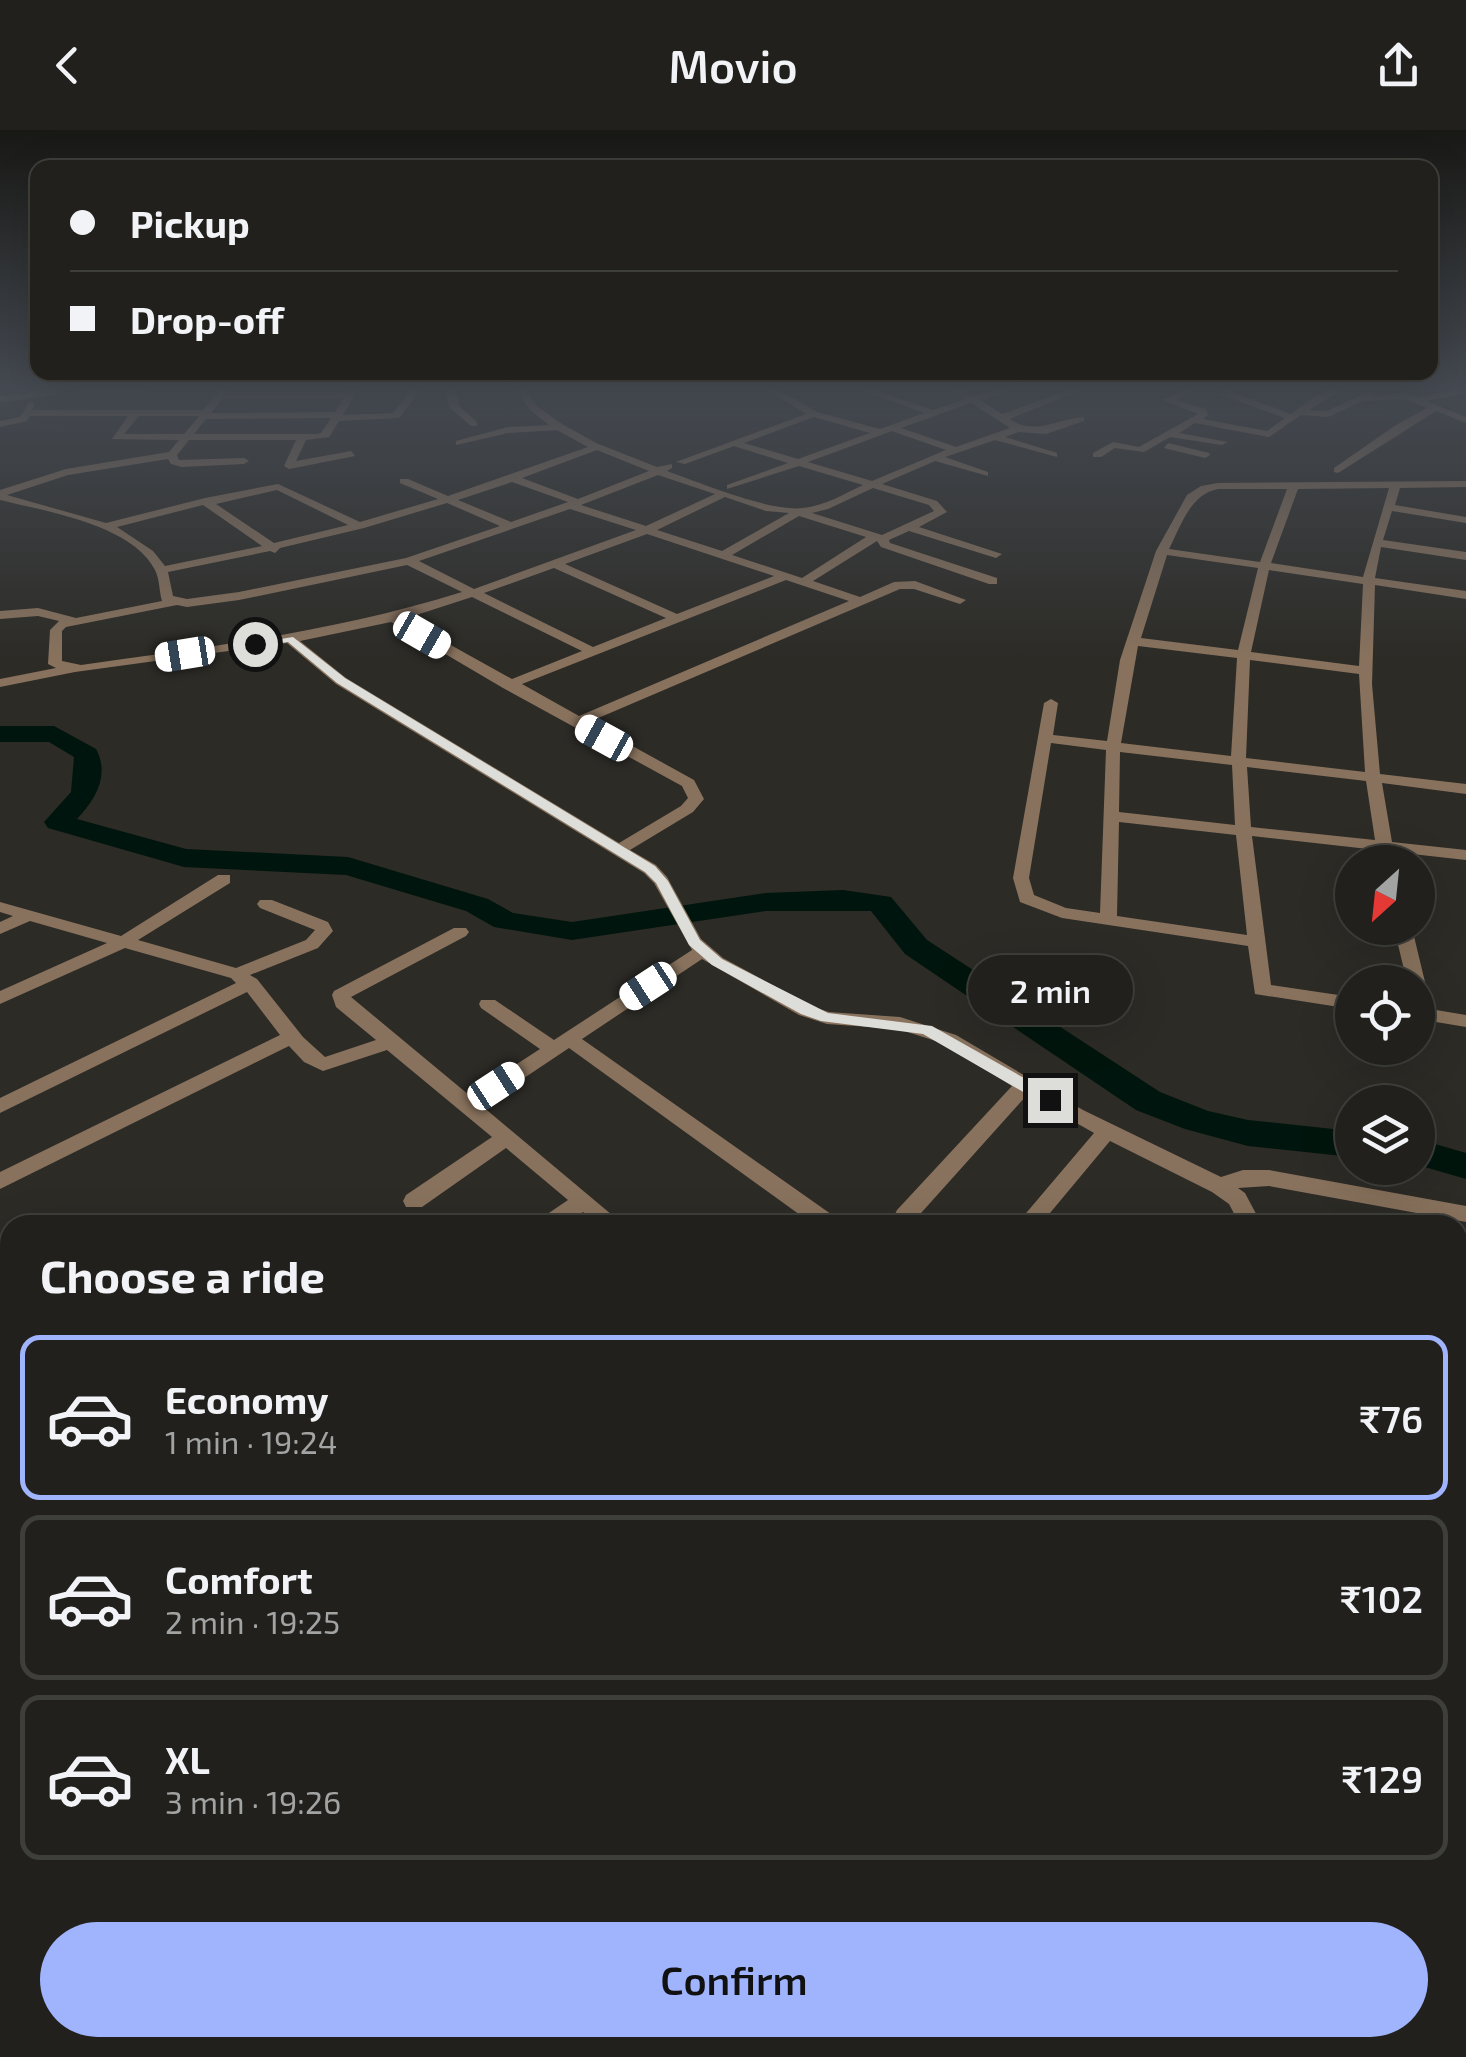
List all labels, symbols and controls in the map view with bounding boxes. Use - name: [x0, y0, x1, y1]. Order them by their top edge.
- icon: back: [40, 38, 95, 93]
- text: Movio: [669, 38, 797, 92]
- icon: share: [1371, 38, 1426, 93]
- text: Pickup: [130, 200, 250, 246]
- text: Drop-off: [130, 296, 284, 342]
- car: [389, 607, 455, 663]
- route start: [233, 622, 278, 667]
- car: [153, 634, 217, 674]
- car: [570, 710, 638, 766]
- north arrow: [1335, 845, 1435, 945]
- map controls: [1335, 845, 1435, 1185]
- callout: 2 min: [968, 955, 1132, 1025]
- car: [615, 957, 681, 1015]
- button: locate: [1335, 965, 1435, 1065]
- text: 2 min: [1010, 971, 1091, 1009]
- car: [463, 1057, 529, 1115]
- route end: [1028, 1078, 1073, 1123]
- button: layers: [1335, 1085, 1435, 1185]
- text: Choose a ride: [40, 1248, 325, 1302]
- icon: car: [45, 1373, 135, 1463]
- text: Economy: [165, 1376, 329, 1422]
- text: ₹76: [1359, 1395, 1423, 1441]
- text: 1 min · 19:24: [165, 1422, 338, 1460]
- icon: car: [45, 1553, 135, 1643]
- text: Comfort: [165, 1556, 313, 1602]
- text: ₹102: [1340, 1575, 1423, 1621]
- text: 2 min · 19:25: [165, 1602, 340, 1640]
- icon: car: [45, 1733, 135, 1823]
- text: XL: [165, 1736, 210, 1782]
- text: ₹129: [1341, 1755, 1423, 1801]
- text: 3 min · 19:26: [165, 1782, 341, 1820]
- button: Confirm: [40, 1922, 1428, 2037]

